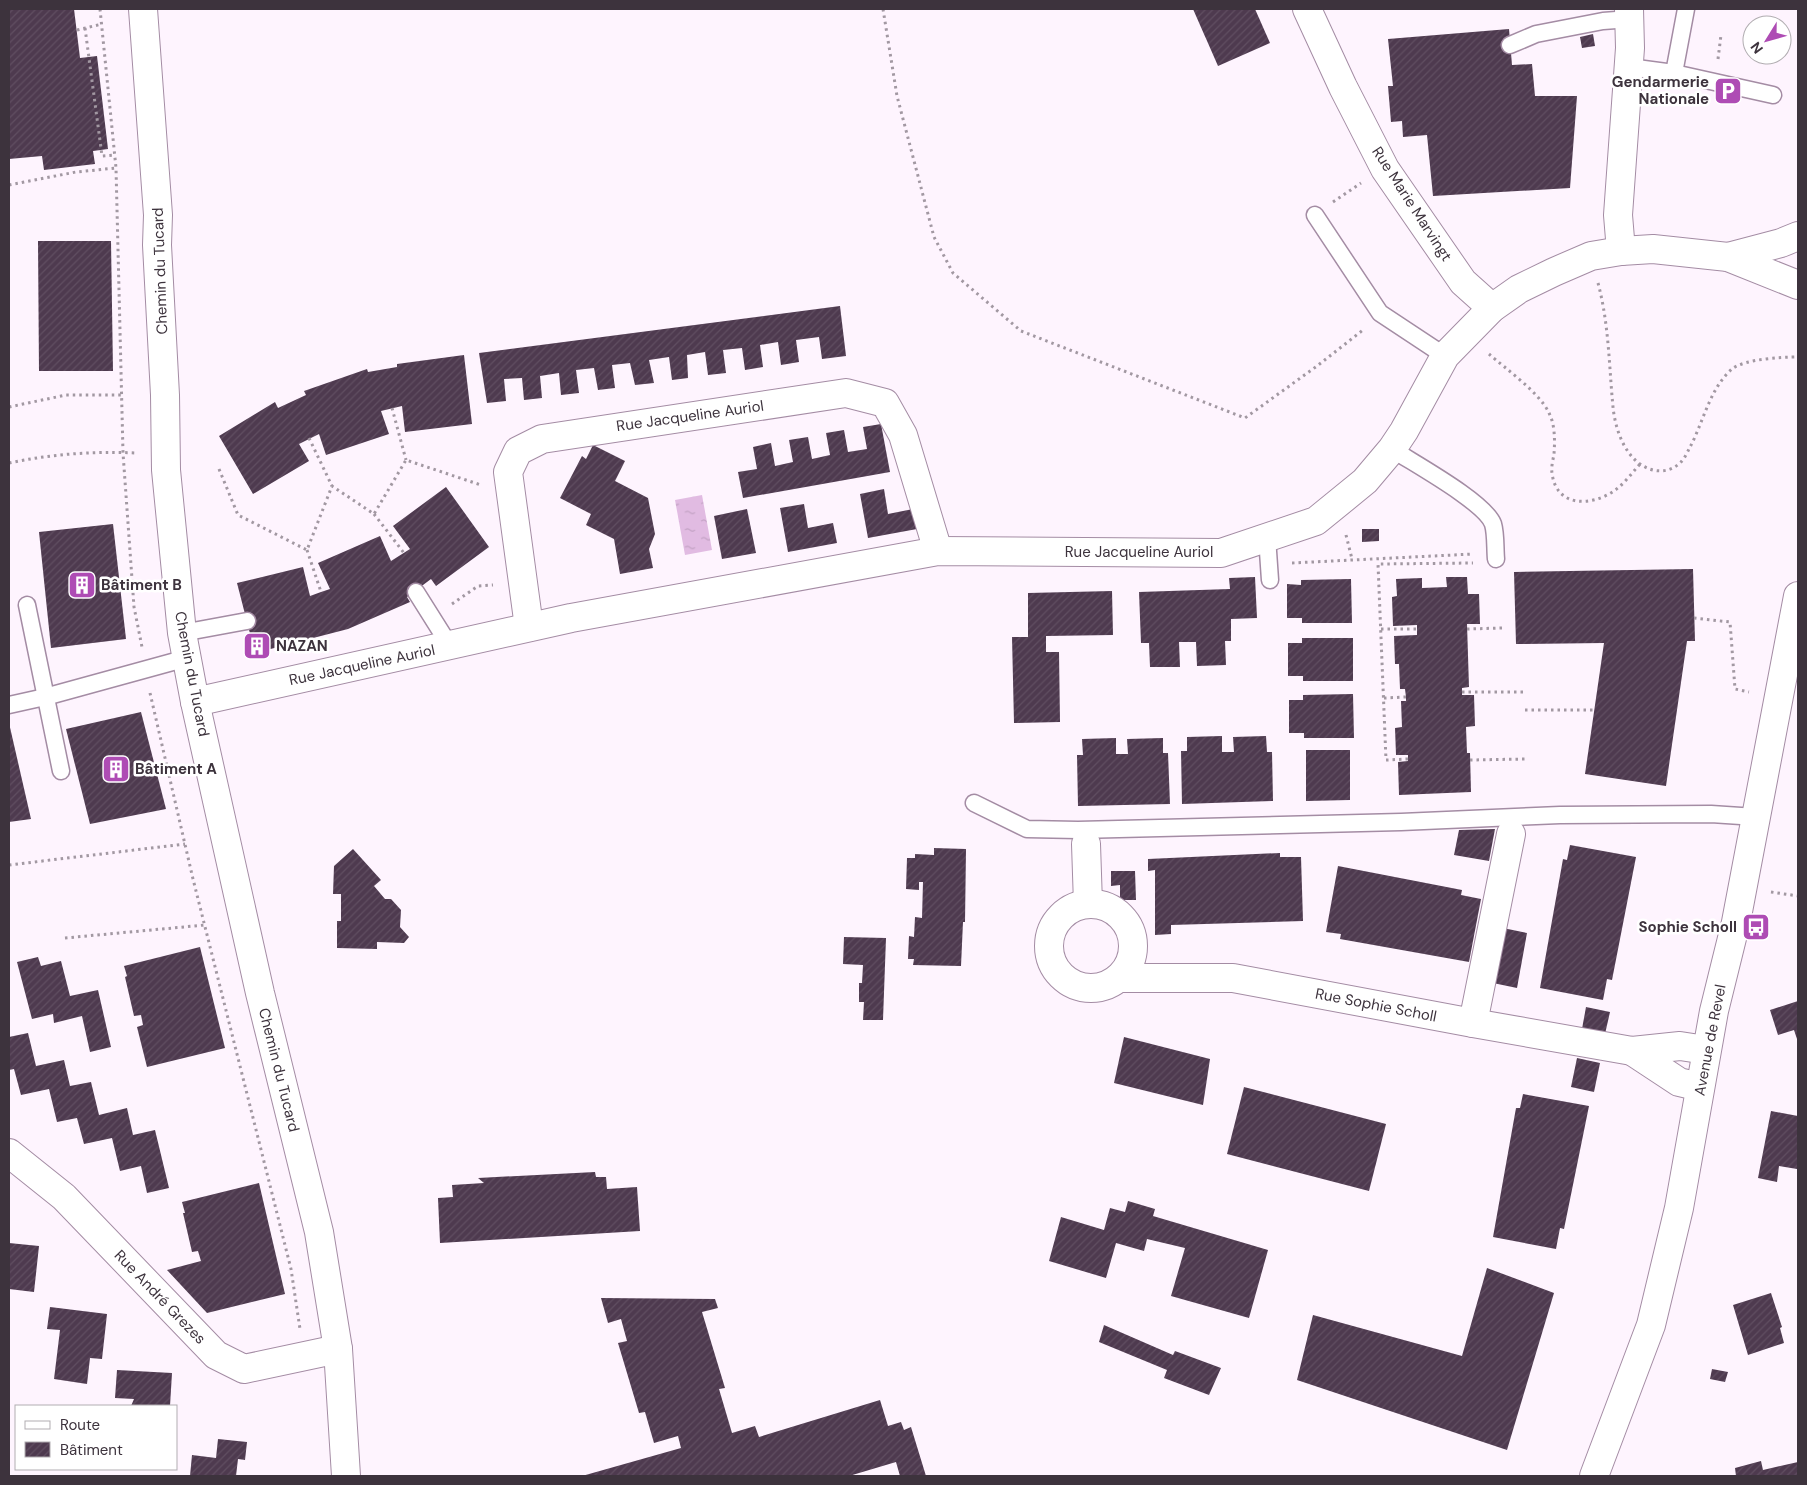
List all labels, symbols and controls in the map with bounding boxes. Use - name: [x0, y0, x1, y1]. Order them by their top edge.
- north arrow: [1742, 15, 1792, 65]
- text: N: [1746, 38, 1767, 57]
- place label: Gendarmerie Nationale: [1612, 72, 1709, 109]
- parking icon: Gendarmerie Nationale: [1713, 76, 1743, 106]
- street label: Rue Marie Marvingt: [1367, 143, 1457, 265]
- street label: Chemin du Tucard: [148, 207, 172, 335]
- street label: Rue Jacqueline Auriol: [615, 396, 765, 436]
- street label: Rue Jacqueline Auriol: [1065, 542, 1213, 562]
- building icon: Bâtiment B: [67, 570, 97, 600]
- place label: Bâtiment B: [101, 575, 182, 595]
- street label: Chemin du Tucard: [170, 610, 214, 738]
- building icon: NAZAN: [242, 631, 272, 661]
- place label: NAZAN: [276, 636, 328, 656]
- street label: Rue Jacqueline Auriol: [287, 640, 437, 690]
- building icon: Bâtiment A: [101, 754, 131, 784]
- place label: Bâtiment A: [135, 759, 217, 779]
- bus stop icon: Sophie Scholl: [1741, 912, 1771, 942]
- place label: Sophie Scholl: [1638, 917, 1737, 937]
- street label: Rue Sophie Scholl: [1314, 983, 1438, 1027]
- street label: Avenue de Revel: [1689, 983, 1731, 1097]
- street label: Chemin du Tucard: [254, 1006, 304, 1134]
- street label: Rue André Grezes: [110, 1246, 210, 1348]
- legend: [15, 1405, 178, 1470]
- text: Route: [60, 1415, 100, 1435]
- text: Bâtiment: [60, 1440, 123, 1460]

